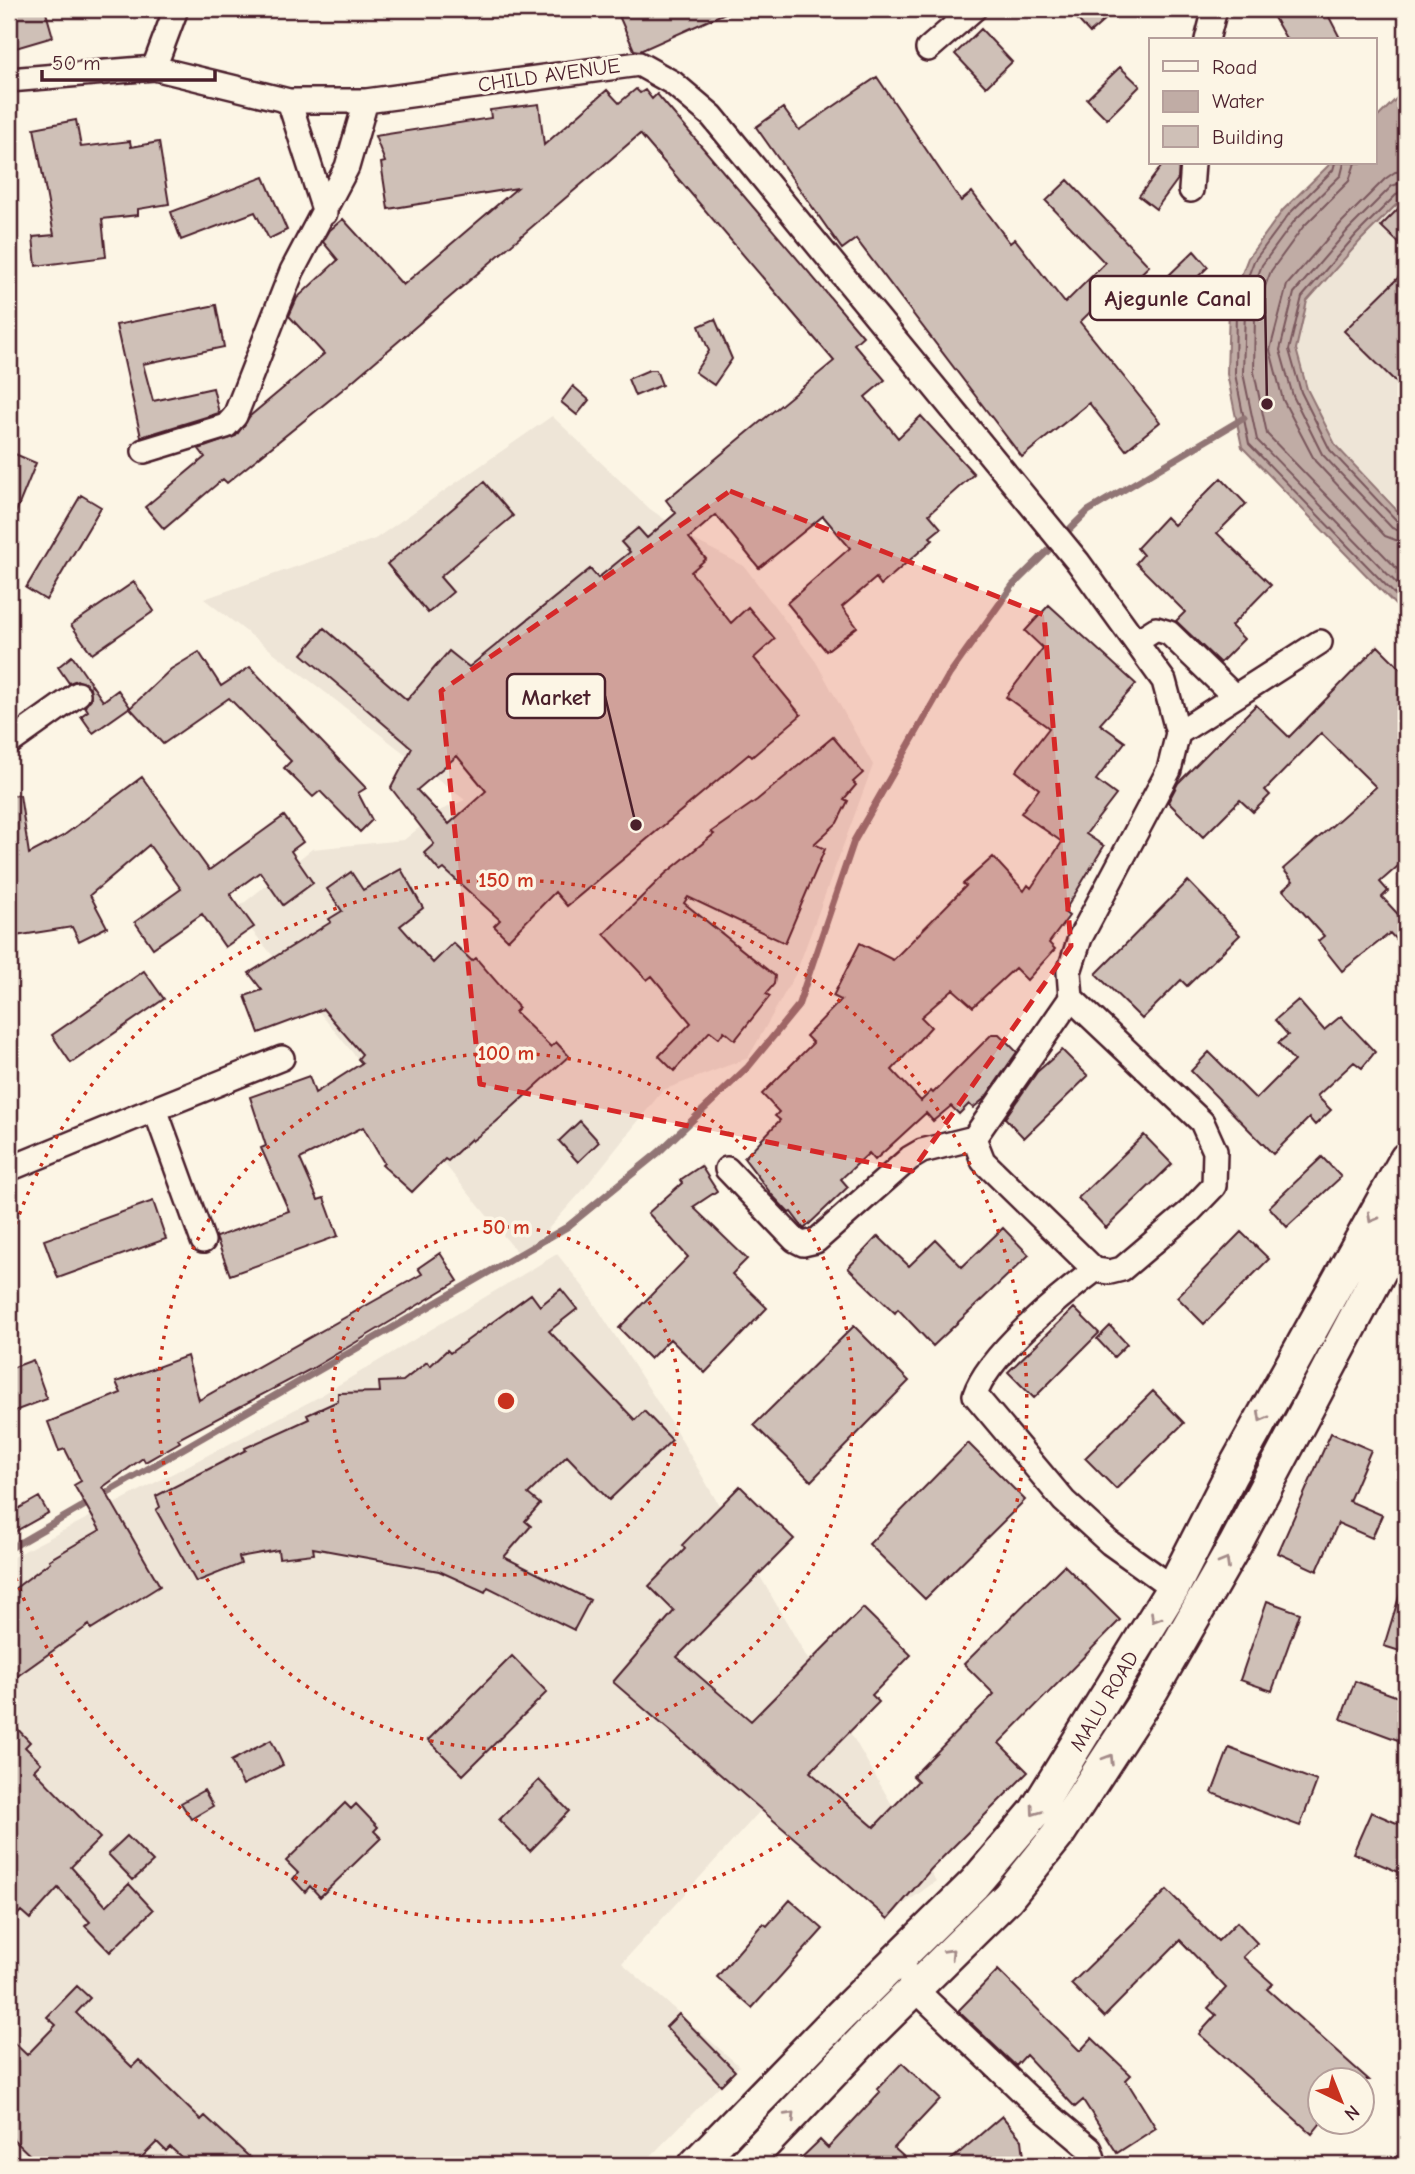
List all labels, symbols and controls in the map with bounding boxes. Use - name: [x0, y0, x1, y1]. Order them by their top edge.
- scale bar: [42, 38, 215, 82]
- legend: [1149, 38, 1376, 164]
- text: 50 m: [52, 51, 101, 75]
- street label: CHILD AVENUE: [476, 53, 622, 97]
- text: Road: [1212, 55, 1257, 79]
- text: Water: [1212, 89, 1265, 113]
- text: Building: [1212, 125, 1284, 149]
- callout: Ajegunle Canal: [1090, 276, 1265, 320]
- text: Ajegunle Canal: [1104, 285, 1252, 312]
- callout: Market: [507, 674, 605, 718]
- text: Market: [521, 684, 591, 711]
- text: 150 m: [478, 868, 534, 892]
- text: 100 m: [478, 1041, 534, 1065]
- one-way arrow: [1367, 1210, 1380, 1223]
- text: 50 m: [482, 1215, 530, 1239]
- centre of rings: [494, 1389, 518, 1413]
- one-way arrow: [1257, 1410, 1270, 1422]
- one-way arrow: [1217, 1558, 1230, 1571]
- one-way arrow: [1151, 1610, 1164, 1623]
- street label: MALU ROAD: [1065, 1647, 1143, 1755]
- one-way arrow: [1101, 1754, 1114, 1767]
- one-way arrow: [1031, 1803, 1043, 1815]
- one-way arrow: [942, 1949, 954, 1962]
- north arrow: [1306, 2066, 1376, 2136]
- text: N: [1340, 2100, 1364, 2125]
- one-way arrow: [782, 2111, 795, 2124]

